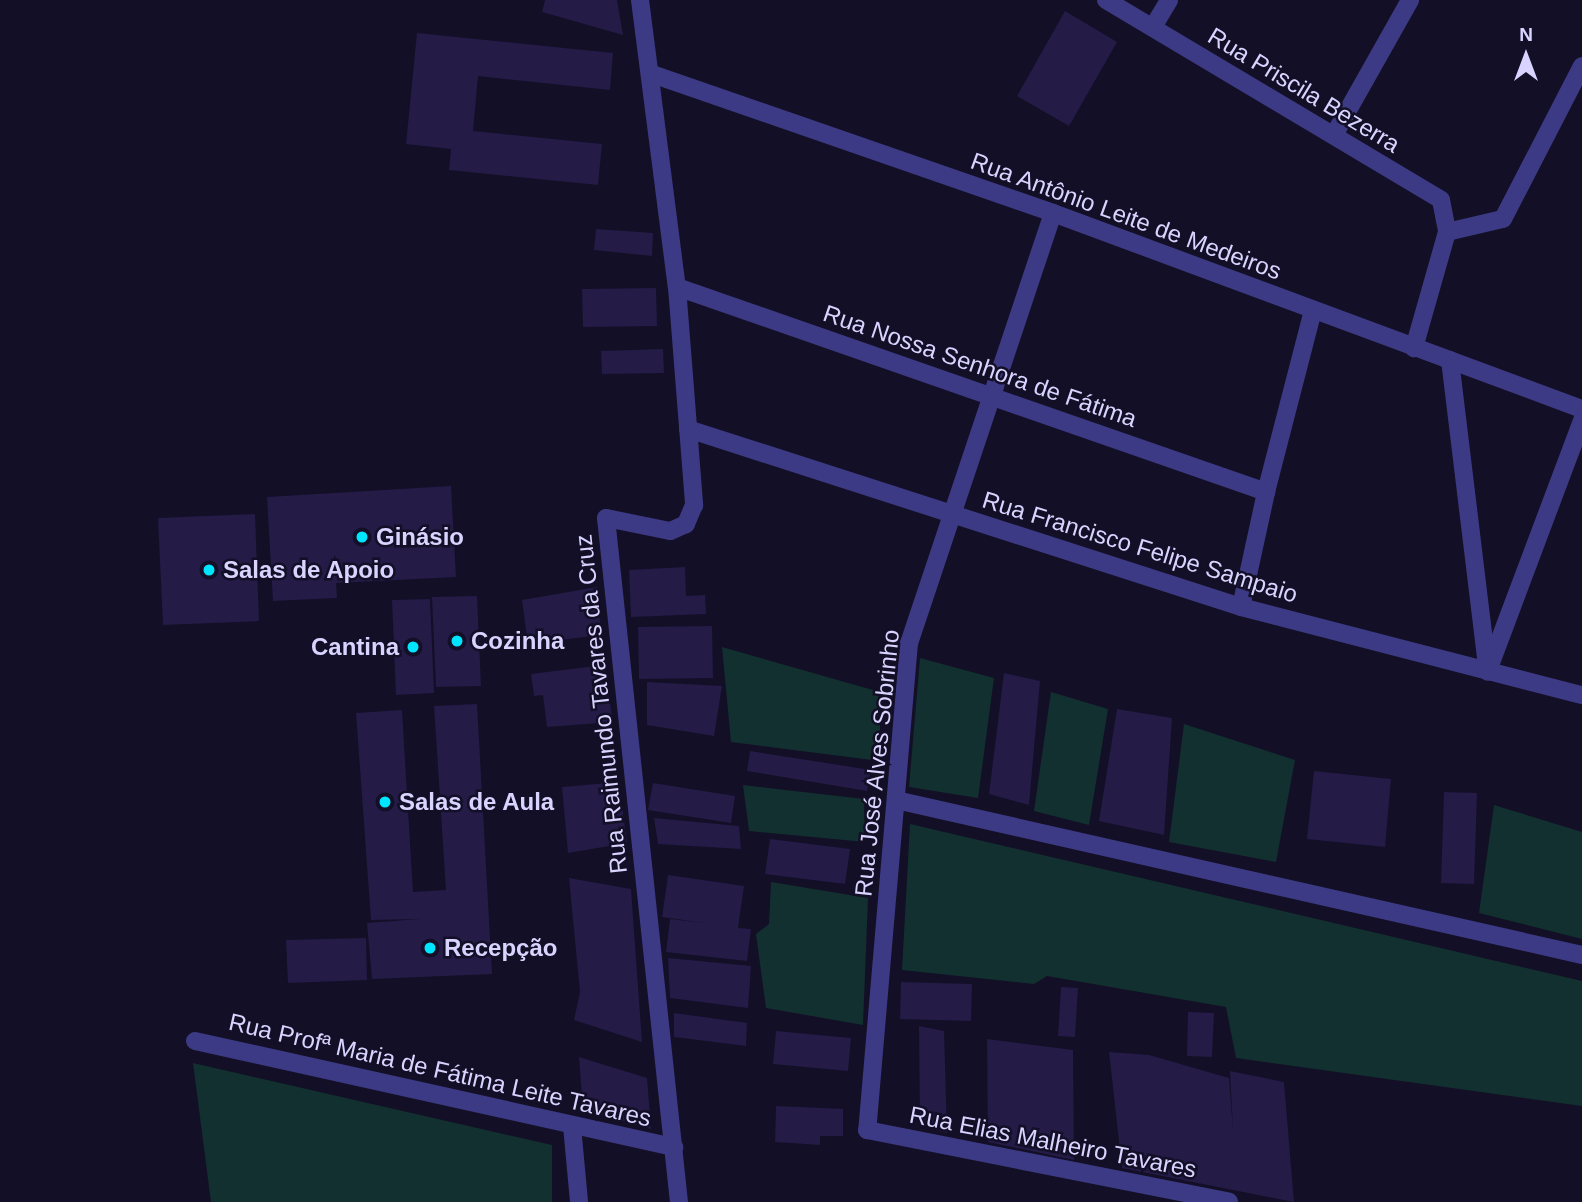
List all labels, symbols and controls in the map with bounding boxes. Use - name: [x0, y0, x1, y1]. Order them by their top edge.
- street label: Rua Priscila Bezerra: [1203, 21, 1405, 159]
- north arrow: [1491, 21, 1561, 91]
- text: N: [1519, 24, 1533, 45]
- street label: Rua Antônio Leite de Medeiros: [966, 146, 1286, 286]
- street label: Rua Nossa Senhora de Fátima: [820, 299, 1140, 433]
- street label: Rua Francisco Felipe Sampaio: [979, 485, 1301, 609]
- place label: Ginásio: [376, 523, 464, 551]
- marker: Ginásio: [354, 529, 370, 545]
- street label: Rua Raimundo Tavares da Cruz: [569, 533, 633, 875]
- place label: Salas de Apoio: [223, 556, 395, 584]
- marker: Salas de Apoio: [201, 562, 217, 578]
- place label: Cozinha: [471, 627, 564, 655]
- street label: Rua José Alves Sobrinho: [849, 627, 905, 899]
- place label: Cantina: [311, 633, 399, 661]
- marker: Cozinha: [449, 633, 465, 649]
- marker: Cantina: [405, 639, 421, 655]
- place label: Salas de Aula: [399, 788, 555, 816]
- marker: Salas de Aula: [377, 794, 393, 810]
- place label: Recepção: [444, 934, 557, 962]
- marker: Recepção: [422, 940, 438, 956]
- street label: Rua Profª Maria de Fátima Leite Tavares: [226, 1007, 654, 1133]
- street label: Rua Elias Malheiro Tavares: [907, 1100, 1199, 1184]

